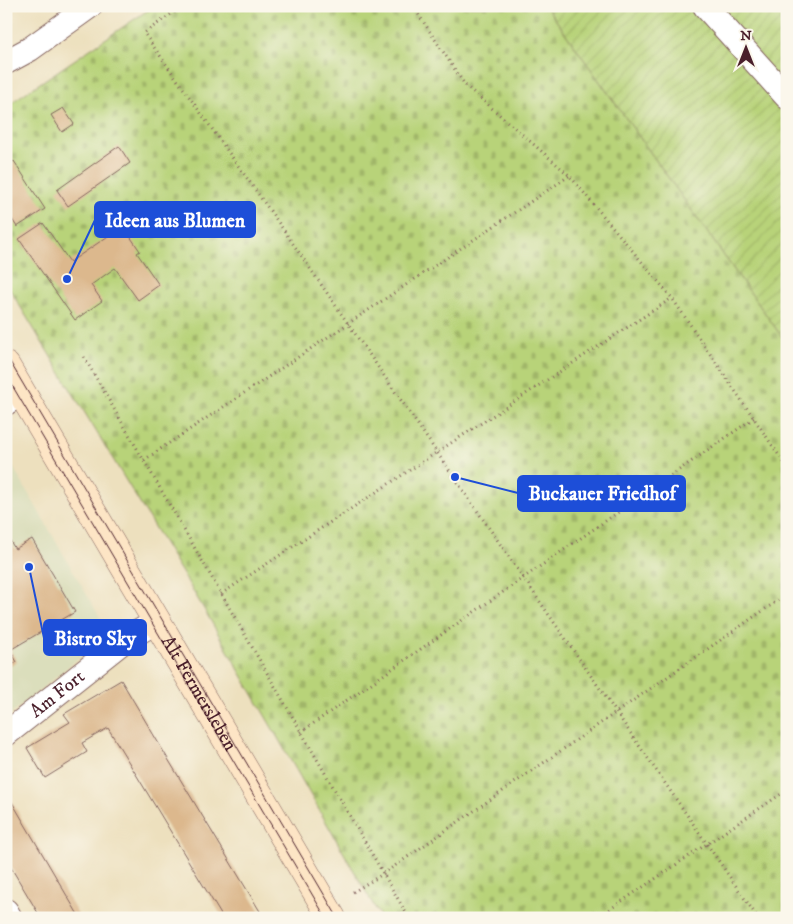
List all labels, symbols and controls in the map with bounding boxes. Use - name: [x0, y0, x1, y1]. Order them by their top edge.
- north arrow: [720, 22, 770, 72]
- text: N: [740, 27, 752, 45]
- callout: Ideen aus Blumen: [95, 202, 255, 237]
- text: Ideen aus Blumen: [105, 209, 246, 234]
- callout: Buckauer Friedhof: [518, 476, 685, 511]
- text: Buckauer Friedhof: [528, 482, 679, 507]
- callout: Bistro Sky: [44, 620, 146, 655]
- text: Bistro Sky: [54, 627, 137, 652]
- street label: Alt Fermersleben: [156, 631, 242, 755]
- street label: Am Fort: [25, 665, 89, 722]

